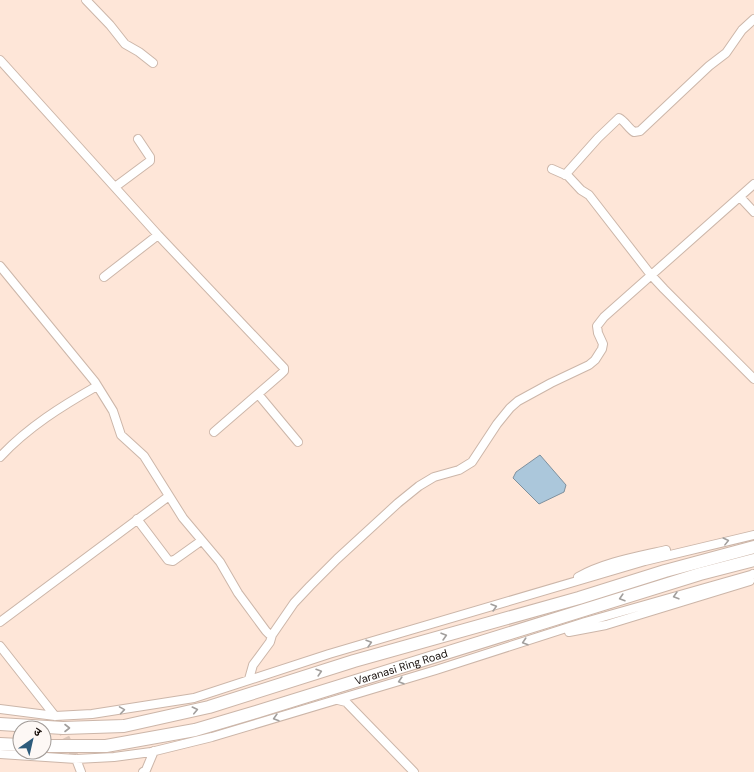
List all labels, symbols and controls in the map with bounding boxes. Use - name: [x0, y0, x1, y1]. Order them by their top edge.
- one-way arrow: [723, 538, 730, 546]
- one-way arrow: [673, 591, 680, 600]
- one-way arrow: [619, 593, 626, 602]
- one-way arrow: [490, 603, 497, 612]
- one-way arrow: [440, 632, 447, 641]
- one-way arrow: [522, 637, 529, 645]
- one-way arrow: [365, 639, 372, 648]
- street label: Varanasi Ring Road: [353, 646, 449, 688]
- one-way arrow: [316, 668, 323, 677]
- one-way arrow: [398, 676, 405, 685]
- one-way arrow: [119, 706, 125, 715]
- one-way arrow: [191, 706, 198, 715]
- one-way arrow: [273, 713, 280, 722]
- north arrow: [12, 720, 52, 760]
- text: उ: [31, 724, 45, 740]
- one-way arrow: [64, 724, 70, 732]

